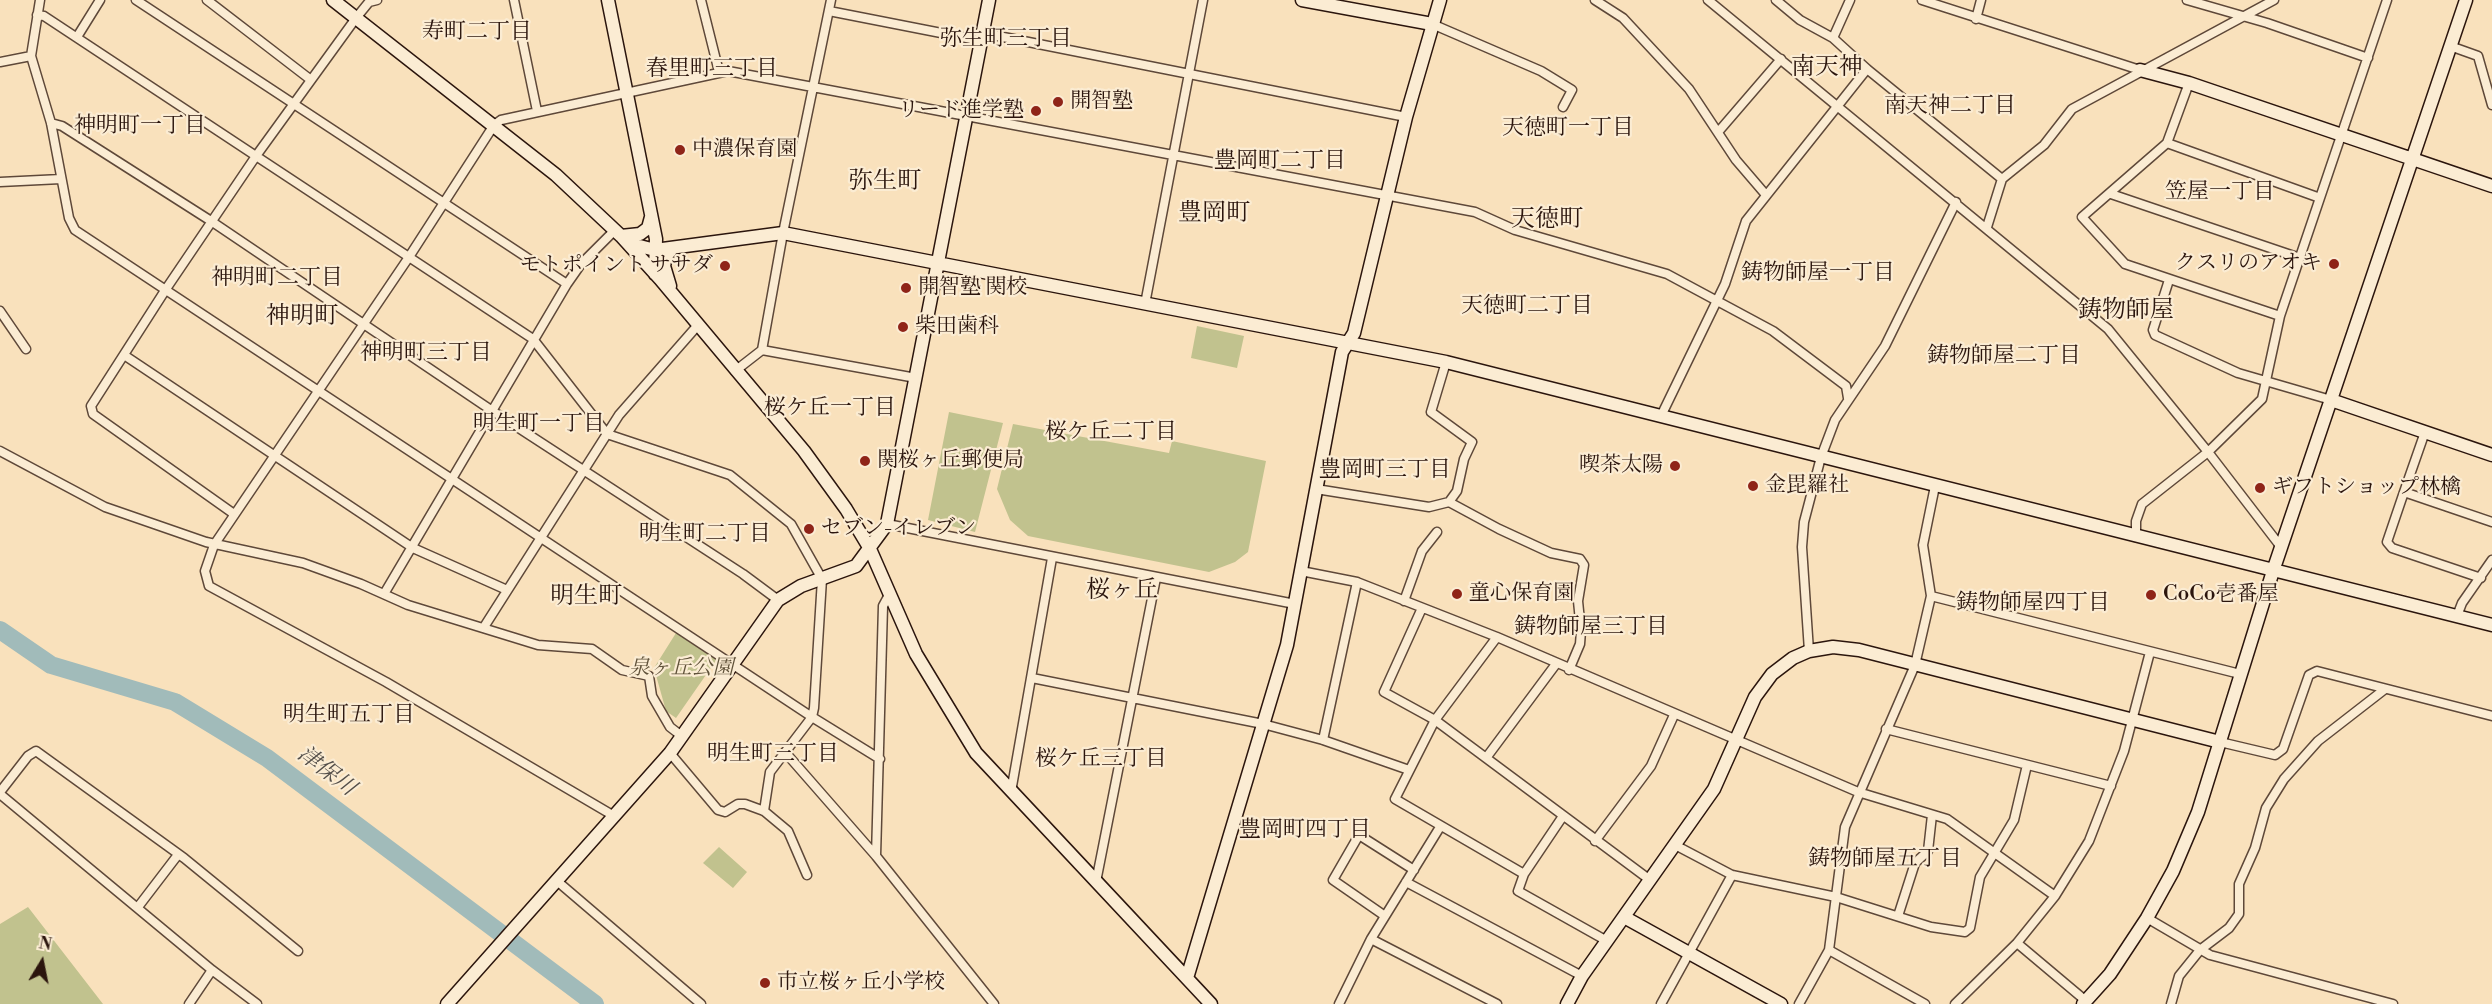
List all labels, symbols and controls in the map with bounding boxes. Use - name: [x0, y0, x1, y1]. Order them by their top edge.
- district label: 寿町二丁目: [422, 20, 532, 46]
- district label: 弥生町三丁目: [940, 27, 1072, 53]
- district label: 南天神: [1791, 54, 1863, 82]
- district label: 春里町三丁目: [646, 57, 778, 83]
- place label: 開智塾: [1070, 89, 1133, 115]
- district label: 南天神二丁目: [1884, 94, 2016, 120]
- marker: 開智塾: [1051, 95, 1065, 109]
- place label: リード進学塾: [898, 98, 1024, 124]
- marker: リード進学塾: [1029, 104, 1043, 118]
- district label: 神明町一丁目: [74, 114, 206, 140]
- district label: 天徳町一丁目: [1502, 116, 1634, 142]
- place label: 中濃保育園: [692, 137, 797, 163]
- marker: 中濃保育園: [673, 143, 687, 157]
- district label: 豊岡町二丁目: [1214, 149, 1346, 175]
- district label: 弥生町: [849, 168, 921, 196]
- district label: 笠屋一丁目: [2165, 180, 2275, 206]
- district label: 豊岡町: [1178, 200, 1250, 228]
- district label: 天徳町: [1511, 206, 1583, 234]
- place label: クスリのアオキ: [2175, 251, 2322, 277]
- place label: モトポイント ササダ: [520, 253, 713, 279]
- marker: クスリのアオキ: [2327, 257, 2341, 271]
- marker: モトポイント ササダ: [718, 259, 732, 273]
- district label: 鋳物師屋一丁目: [1741, 261, 1895, 287]
- district label: 神明町二丁目: [211, 266, 343, 292]
- place label: 開智塾 関校: [918, 275, 1027, 301]
- marker: 開智塾 関校: [899, 281, 913, 295]
- district label: 天徳町二丁目: [1461, 294, 1593, 320]
- district label: 鋳物師屋: [2078, 297, 2174, 325]
- district label: 神明町: [266, 303, 338, 331]
- place label: 柴田歯科: [915, 314, 999, 340]
- marker: 柴田歯科: [896, 320, 910, 334]
- district label: 神明町三丁目: [360, 341, 492, 367]
- district label: 鋳物師屋二丁目: [1927, 344, 2081, 370]
- district label: 桜ケ丘一丁目: [764, 396, 896, 422]
- district label: 明生町一丁目: [473, 412, 605, 438]
- district label: 桜ケ丘二丁目: [1045, 420, 1177, 446]
- place label: 関桜ヶ丘郵便局: [877, 448, 1024, 474]
- place label: 喫茶太陽: [1579, 453, 1663, 479]
- marker: 関桜ヶ丘郵便局: [858, 454, 872, 468]
- district label: 豊岡町三丁目: [1319, 458, 1451, 484]
- marker: 喫茶太陽: [1668, 459, 1682, 473]
- place label: 金毘羅社: [1765, 473, 1849, 499]
- place label: ギフトショップ林檎: [2272, 475, 2461, 501]
- marker: 金毘羅社: [1746, 479, 1760, 493]
- marker: ギフトショップ林檎: [2253, 481, 2267, 495]
- place label: セブン-イレブン: [821, 516, 976, 542]
- district label: 明生町二丁目: [639, 522, 771, 548]
- marker: セブン-イレブン: [802, 522, 816, 536]
- district label: 桜ヶ丘: [1086, 577, 1158, 605]
- place label: 童心保育園: [1469, 581, 1574, 607]
- place label: CoCo壱番屋: [2163, 582, 2278, 608]
- district label: 明生町: [550, 583, 622, 611]
- marker: 童心保育園: [1450, 587, 1464, 601]
- marker: CoCo壱番屋: [2144, 588, 2158, 602]
- district label: 鋳物師屋四丁目: [1956, 591, 2110, 617]
- district label: 鋳物師屋三丁目: [1514, 615, 1668, 641]
- park label: 泉ヶ丘公園: [629, 656, 733, 682]
- district label: 明生町五丁目: [283, 703, 415, 729]
- water label: 津保川: [292, 742, 360, 802]
- district label: 明生町三丁目: [707, 742, 839, 768]
- district label: 桜ケ丘三丁目: [1035, 747, 1167, 773]
- district label: 豊岡町四丁目: [1239, 818, 1371, 844]
- district label: 鋳物師屋五丁目: [1808, 847, 1962, 873]
- north arrow: [12, 932, 72, 992]
- text: N: [37, 933, 53, 955]
- place label: 市立桜ヶ丘小学校: [777, 970, 945, 996]
- marker: 市立桜ヶ丘小学校: [758, 976, 772, 990]

